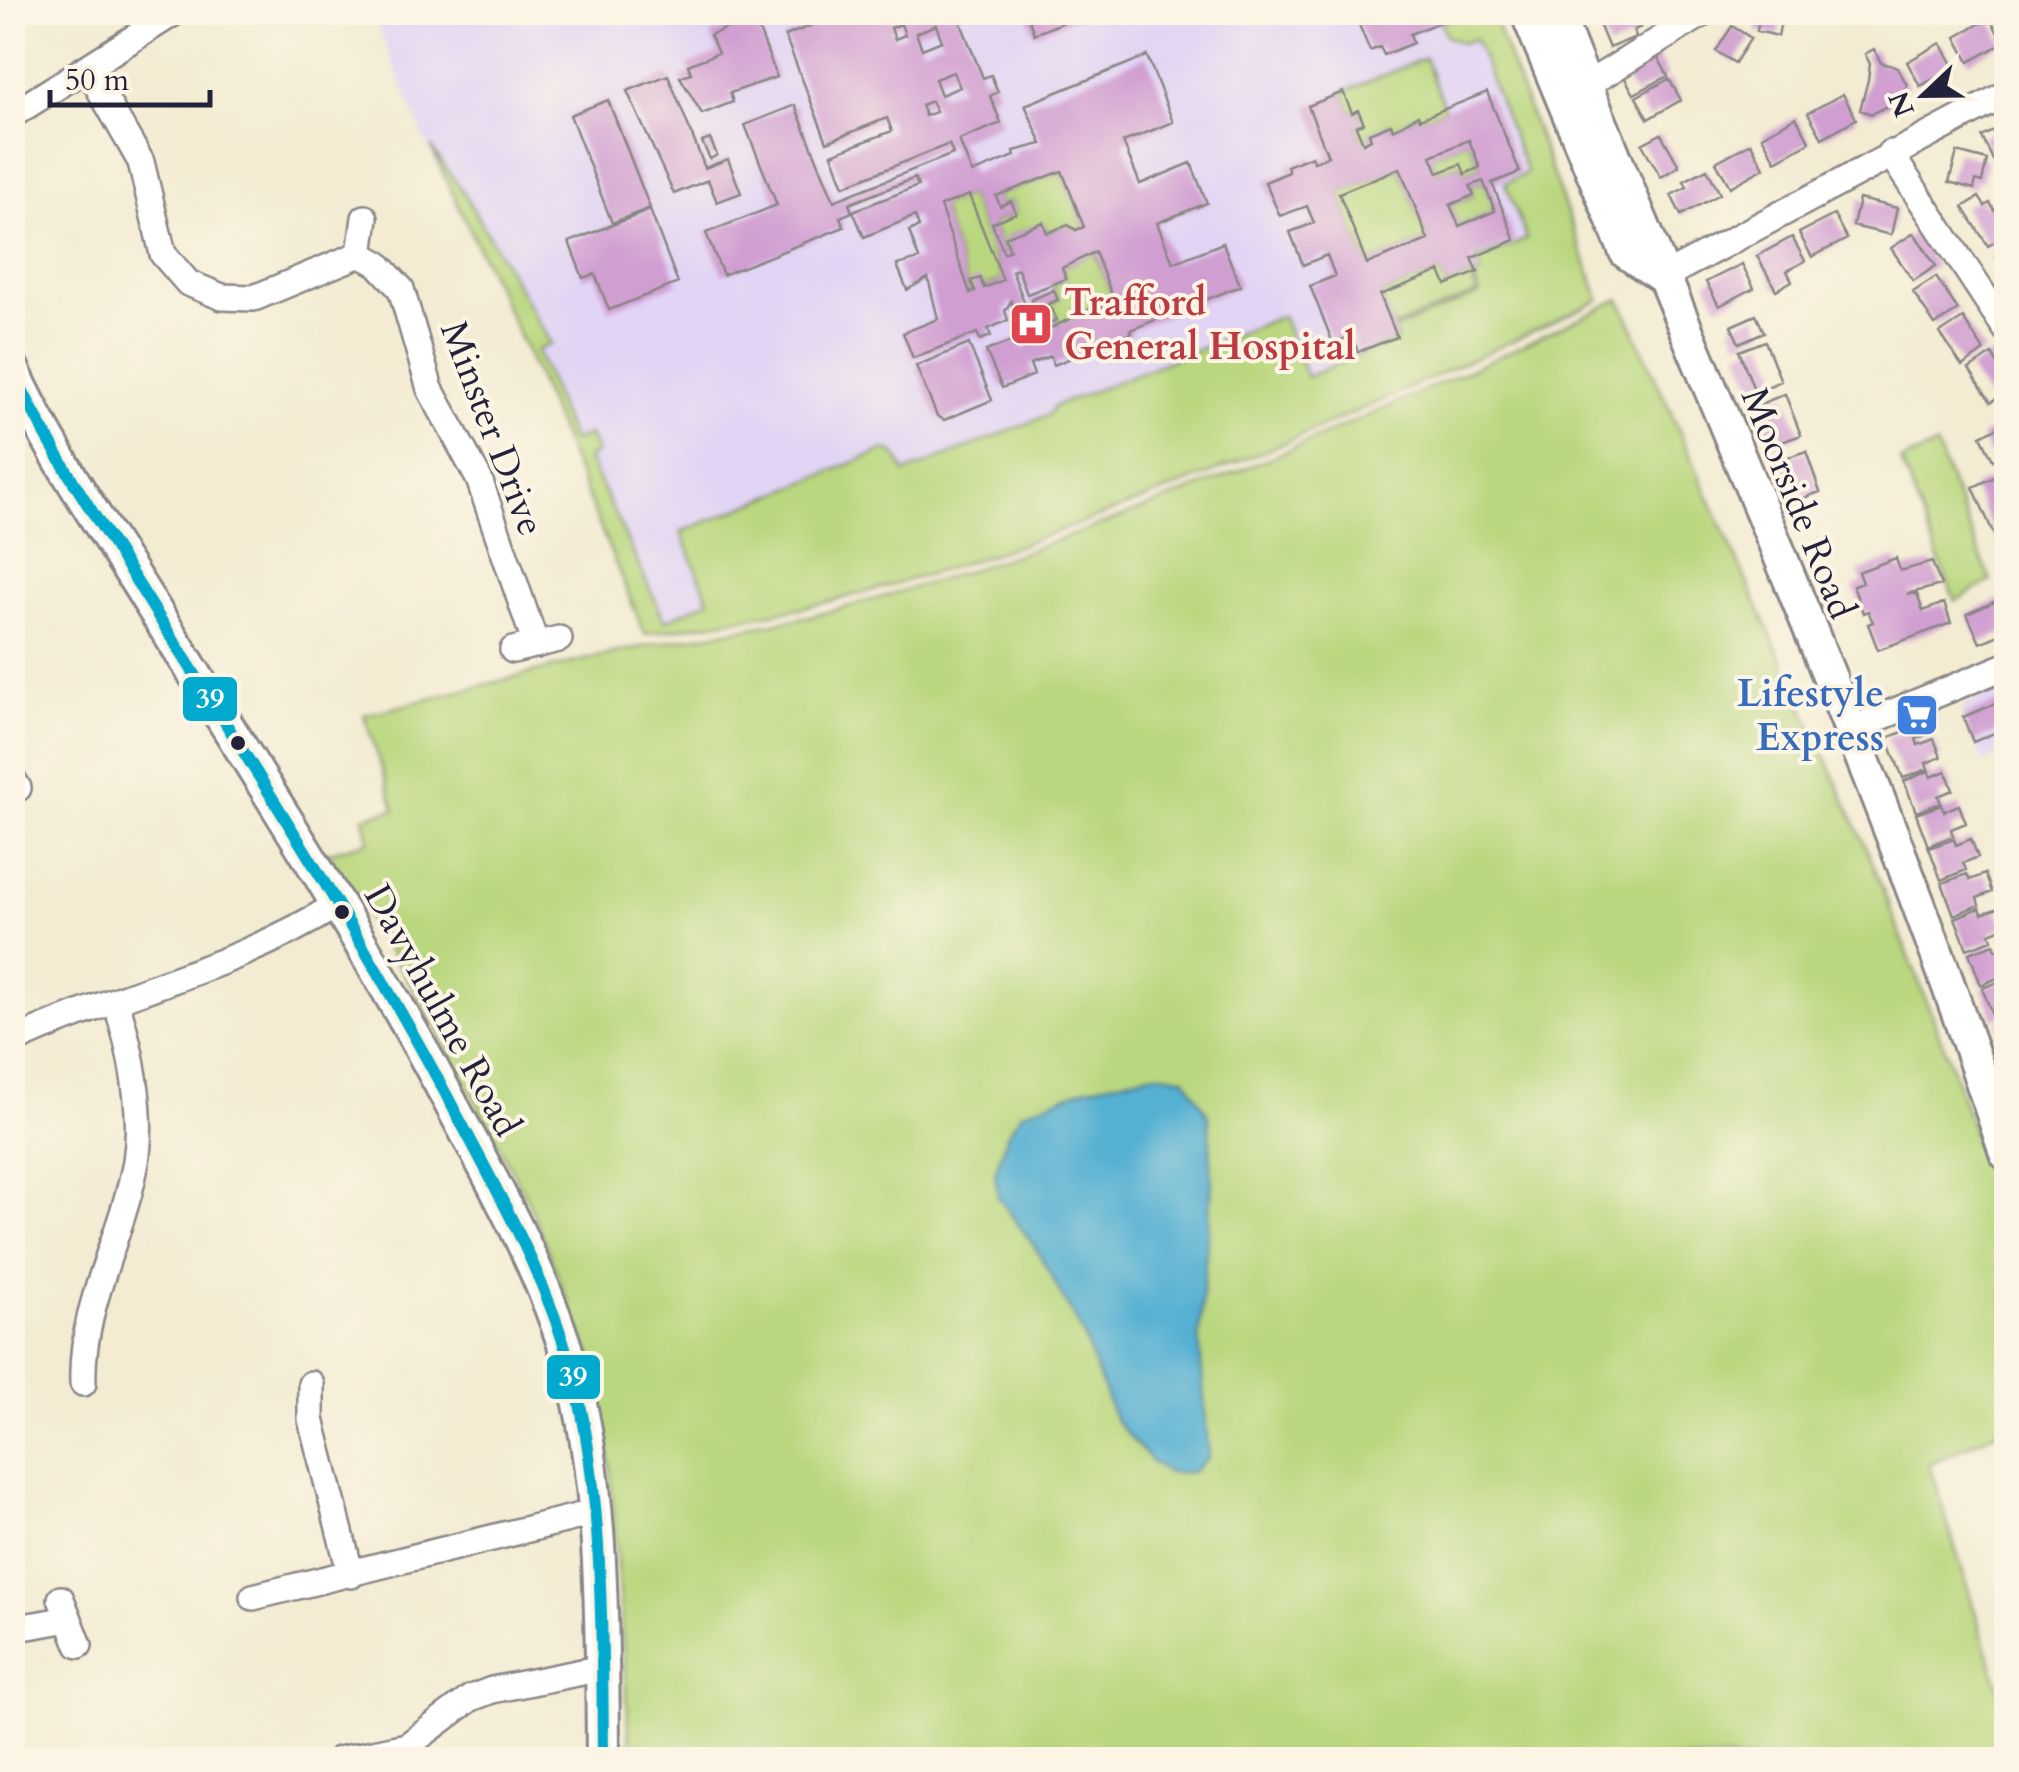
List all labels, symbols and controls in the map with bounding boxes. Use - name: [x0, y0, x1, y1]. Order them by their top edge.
- scale bar: [50, 45, 210, 107]
- north arrow: [1874, 45, 1974, 145]
- text: 50 m: [65, 60, 130, 101]
- text: N: [1880, 86, 1924, 122]
- place label: Trafford General Hospital: [1064, 277, 1356, 373]
- hospital icon: Trafford General Hospital: [1008, 301, 1054, 347]
- street label: Minster Drive: [427, 314, 557, 543]
- street label: Moorside Road: [1728, 380, 1868, 627]
- place label: Lifestyle Express: [1737, 668, 1884, 764]
- line badge: 39: [181, 675, 239, 723]
- text: 39: [196, 680, 224, 718]
- supermarket icon: Lifestyle Express: [1894, 692, 1940, 738]
- unlabelled marker: [228, 733, 248, 753]
- street label: Davyhulme Road: [351, 875, 533, 1146]
- unlabelled marker: [332, 902, 352, 922]
- line badge: 39: [545, 1353, 602, 1401]
- text: 39: [559, 1358, 587, 1396]

